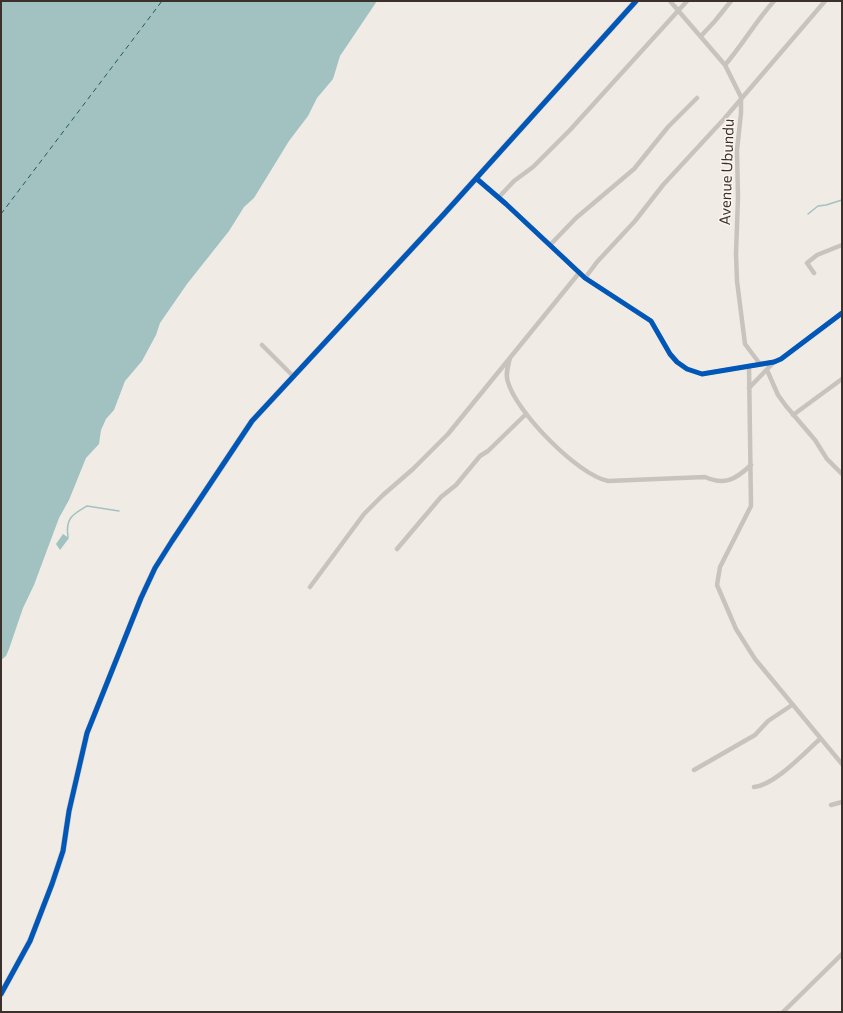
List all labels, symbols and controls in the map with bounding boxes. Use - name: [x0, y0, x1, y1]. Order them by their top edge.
- street label: Avenue Ubundu: [716, 118, 738, 226]

